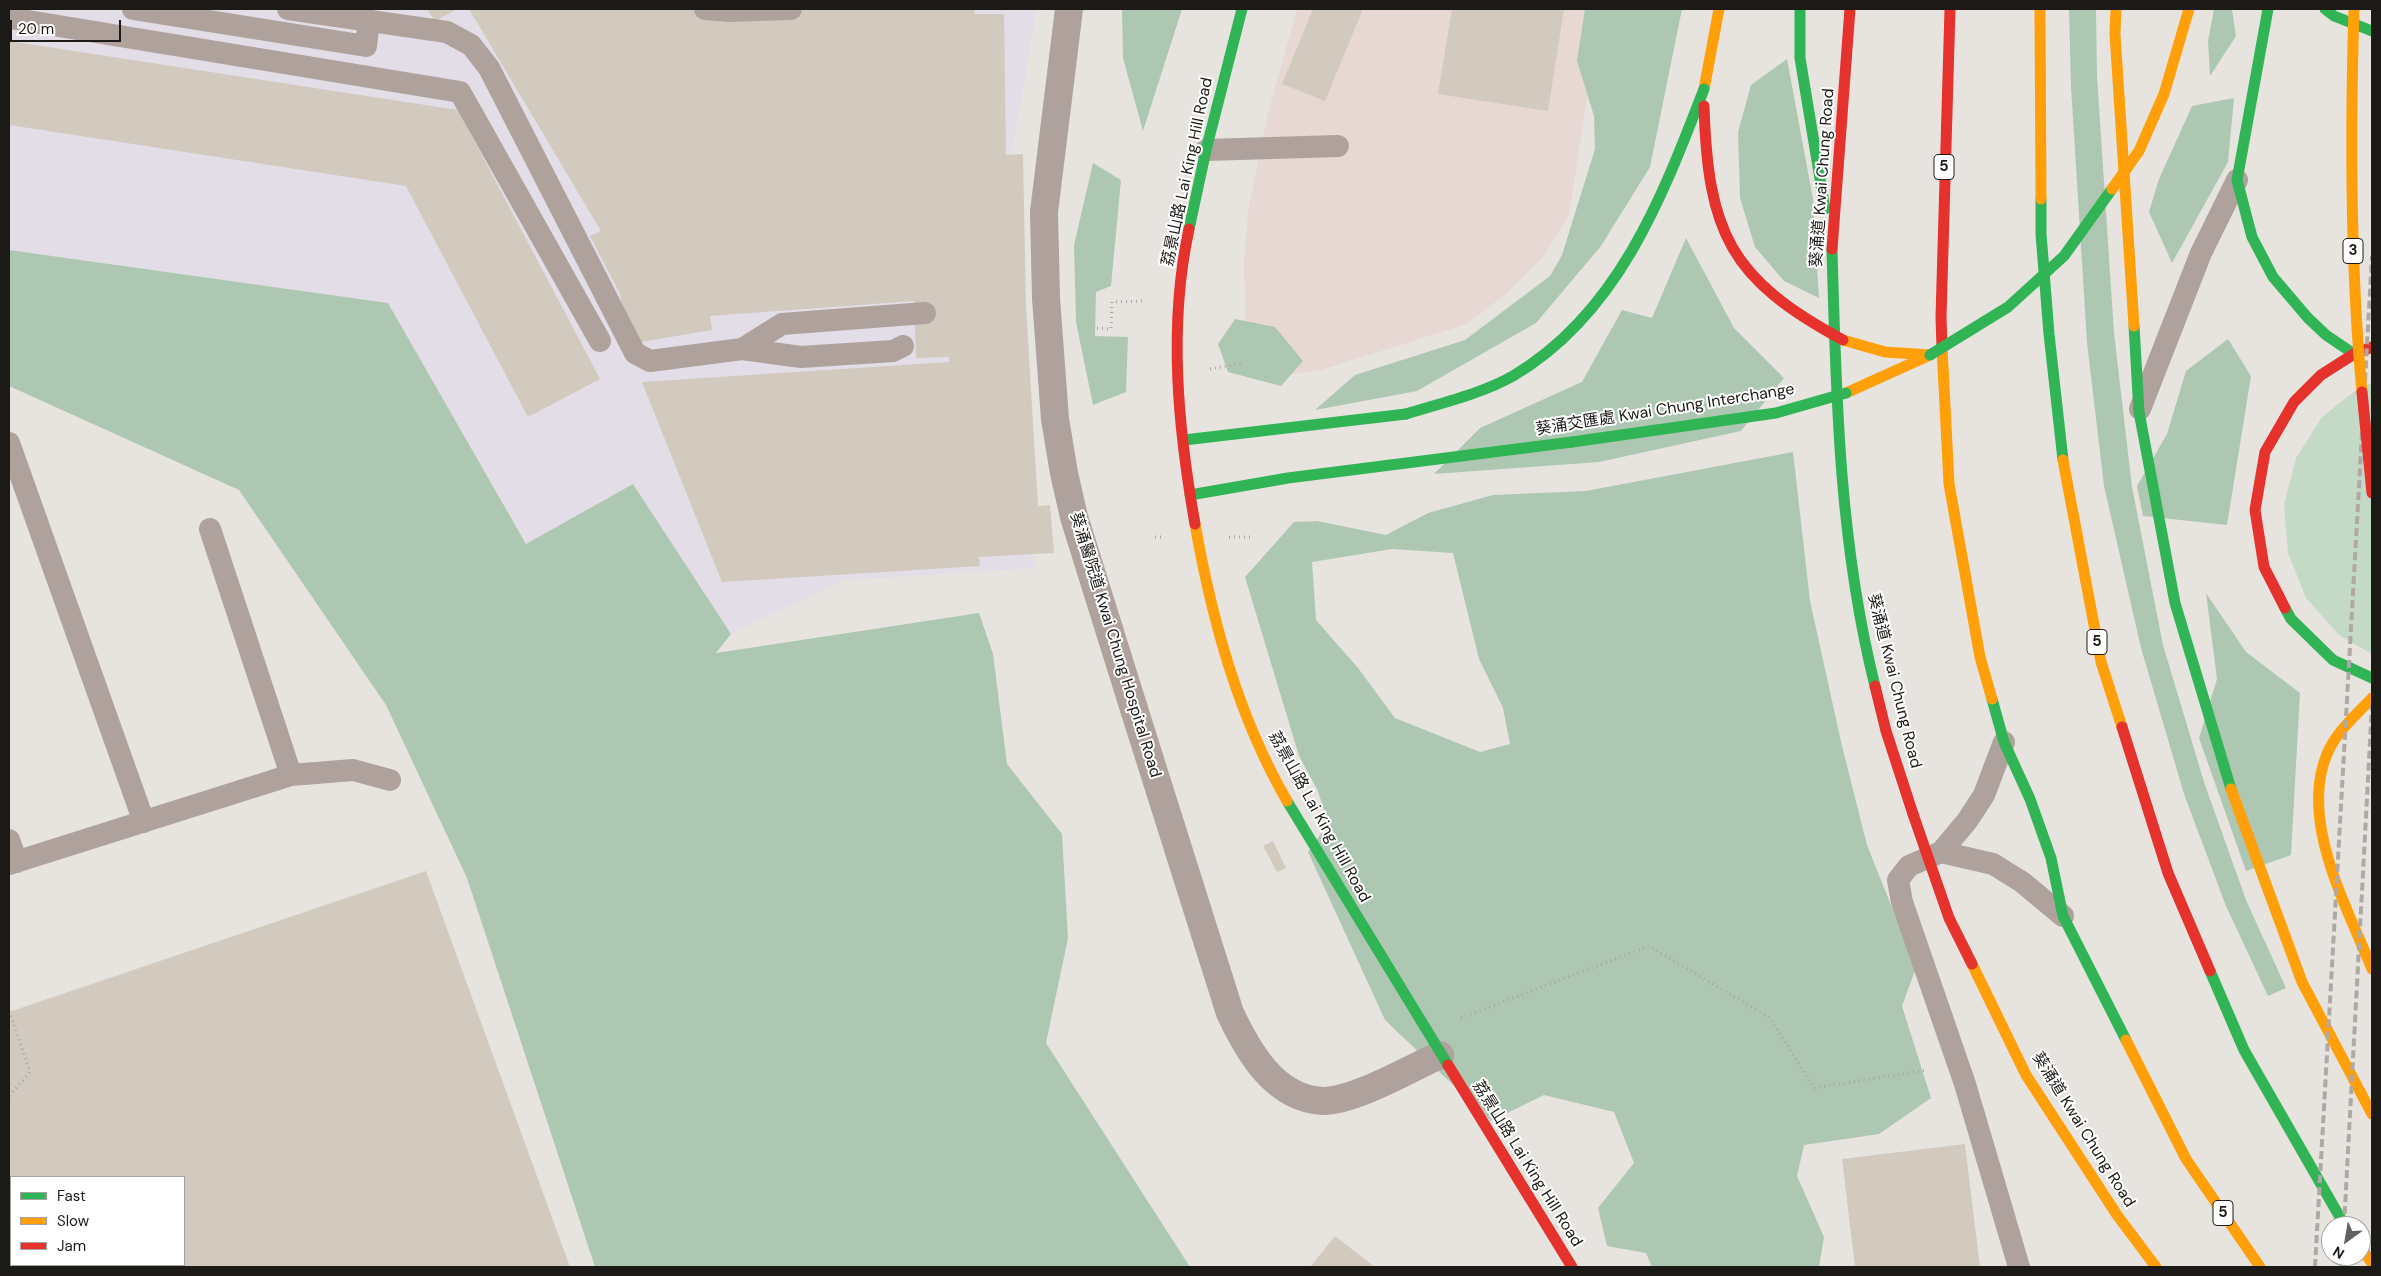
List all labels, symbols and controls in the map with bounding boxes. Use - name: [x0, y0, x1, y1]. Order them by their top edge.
- scale bar: [12, 10, 124, 42]
- text: 20 m: [18, 19, 54, 39]
- street label: 荔景山路 Lai King Hill Road: [1159, 76, 1217, 268]
- street label: 葵涌道 Kwai Chung Road: [1807, 88, 1839, 268]
- road number: 5: [1934, 154, 1954, 180]
- road number: 3: [2343, 238, 2363, 264]
- street label: 葵涌交匯處 Kwai Chung Interchange: [1534, 380, 1796, 440]
- street label: 葵涌醫院道 Kwai Chung Hospital Road: [1065, 510, 1165, 780]
- street label: 葵涌道 Kwai Chung Road: [1863, 592, 1925, 770]
- road number: 5: [2087, 630, 2107, 654]
- street label: 荔景山路 Lai King Hill Road: [1264, 728, 1374, 906]
- street label: 葵涌道 Kwai Chung Road: [2027, 1049, 2139, 1211]
- street label: 荔景山路 Lai King Hill Road: [1468, 1077, 1586, 1251]
- legend: [10, 1176, 185, 1266]
- text: Fast: [57, 1186, 86, 1206]
- road number: 5: [2213, 1200, 2233, 1226]
- text: Slow: [57, 1211, 89, 1231]
- north arrow: [2321, 1216, 2371, 1266]
- text: Jam: [57, 1236, 86, 1256]
- text: N: [2329, 1243, 2348, 1263]

